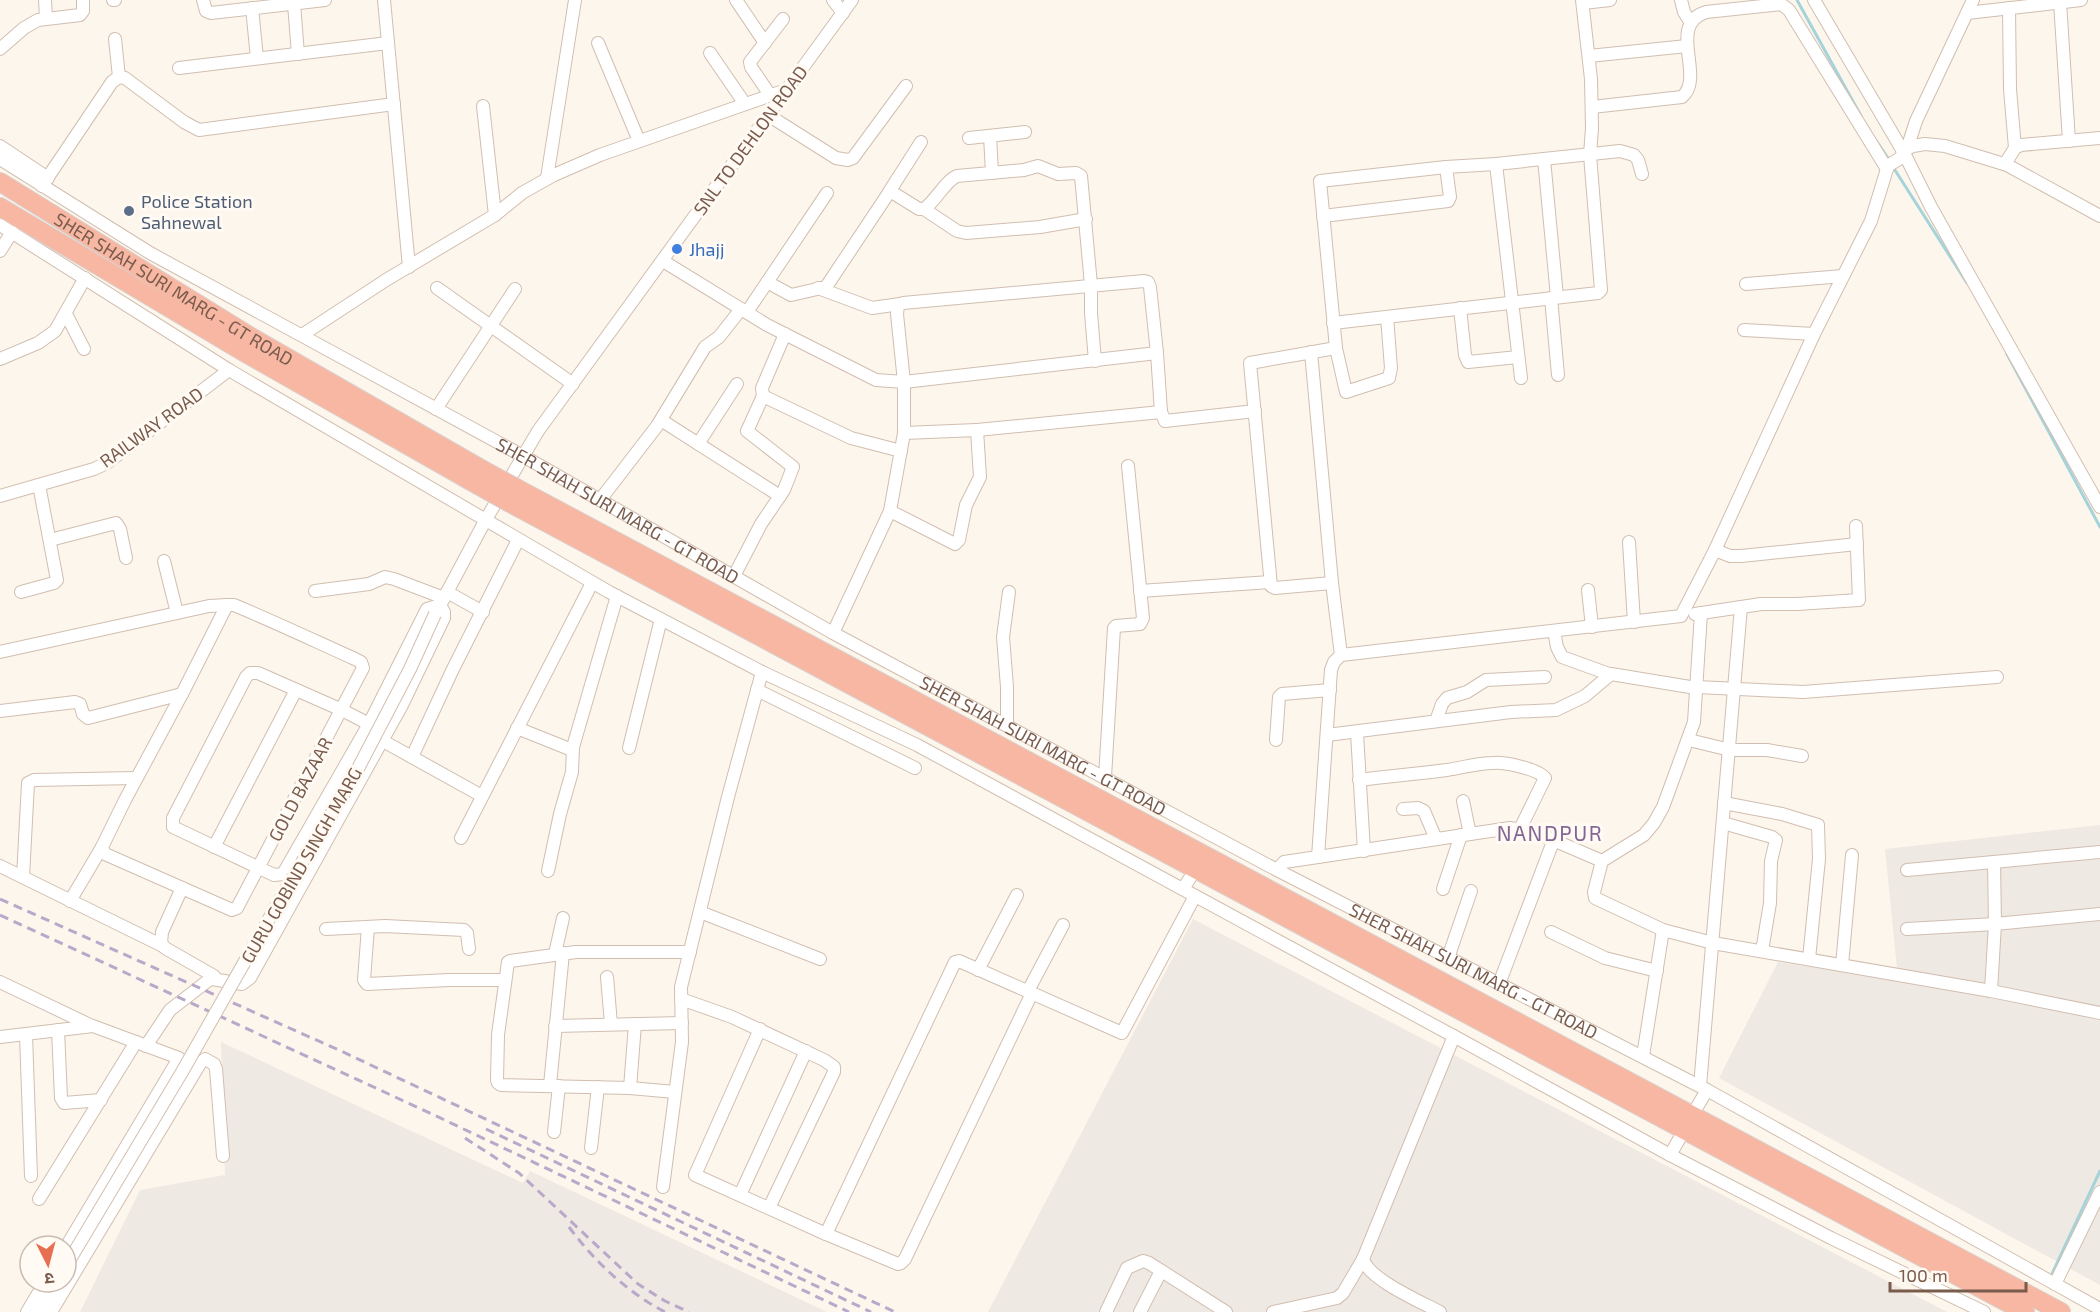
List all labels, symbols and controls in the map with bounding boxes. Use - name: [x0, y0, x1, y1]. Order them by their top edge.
- street label: SNL TO DEHLON ROAD: [688, 61, 812, 219]
- place label: Police Station Sahnewal: [141, 190, 253, 233]
- marker: Police Station Sahnewal: [122, 204, 136, 218]
- street label: SHER SHAH SURI MARG - GT ROAD: [50, 207, 297, 370]
- place label: Jhajj: [689, 238, 724, 260]
- marker: Jhajj: [670, 242, 684, 256]
- street label: RAILWAY ROAD: [95, 382, 207, 472]
- street label: SHER SHAH SURI MARG - GT ROAD: [493, 433, 743, 588]
- street label: SHER SHAH SURI MARG - GT ROAD: [916, 671, 1170, 820]
- street label: GOLD BAZAAR: [263, 733, 337, 845]
- street label: GURU GOBIND SINGH MARG: [236, 763, 366, 967]
- district label: NANDPUR: [1497, 820, 1603, 845]
- street label: SHER SHAH SURI MARG - GT ROAD: [1346, 898, 1602, 1043]
- north arrow: [18, 1234, 78, 1294]
- scale bar: [1890, 1255, 2026, 1293]
- text: 100 m: [1899, 1264, 1948, 1286]
- text: उ: [43, 1269, 55, 1289]

